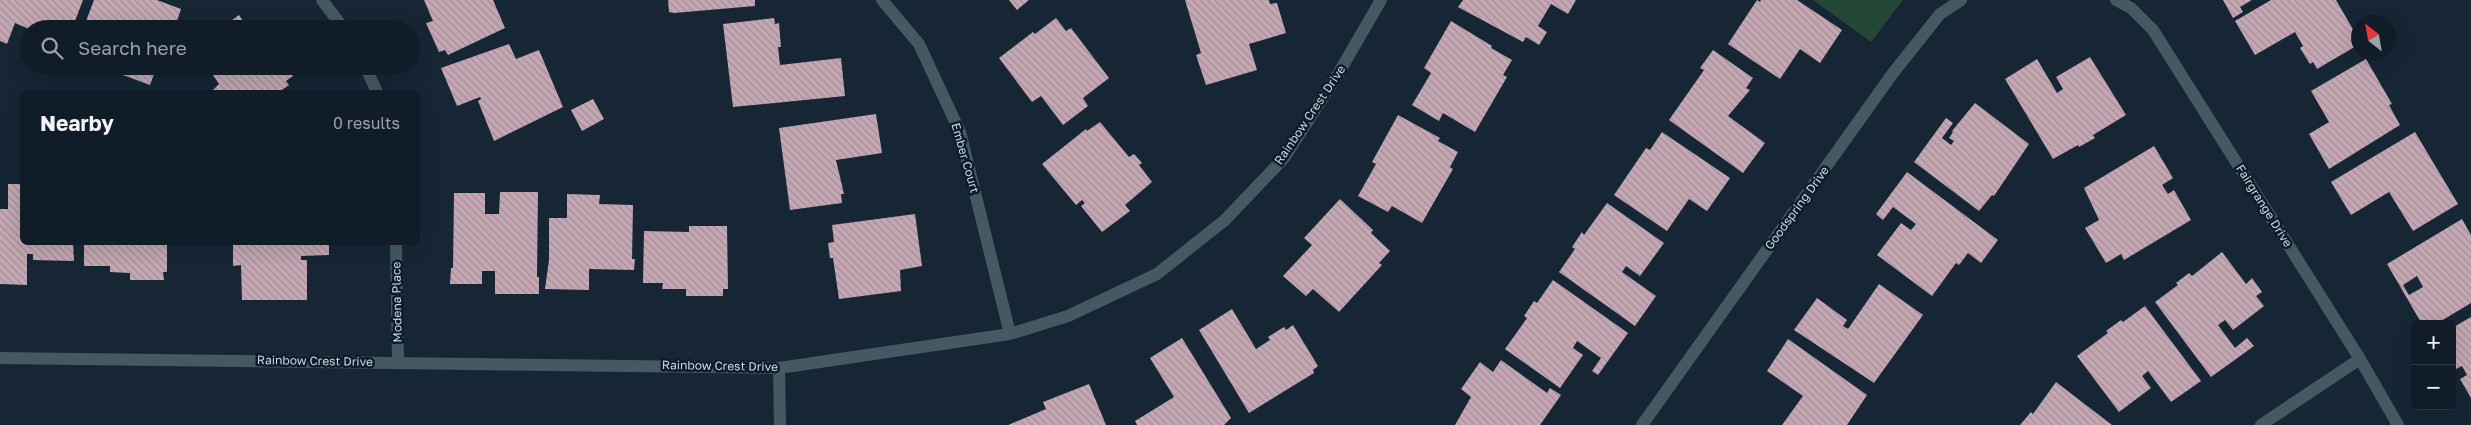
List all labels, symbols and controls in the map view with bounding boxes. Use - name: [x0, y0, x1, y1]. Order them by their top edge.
- north arrow: [2351, 15, 2396, 60]
- search box: [20, 20, 420, 75]
- icon: search: [38, 34, 66, 62]
- text: Search here: [78, 36, 187, 59]
- street label: Rainbow Crest Drive: [1271, 62, 1348, 167]
- text: Nearby: [40, 110, 114, 136]
- text: 0 results: [333, 113, 400, 133]
- street label: Ember Court: [948, 121, 983, 195]
- street label: Fairgrange Drive: [2233, 162, 2296, 250]
- street label: Goodspring Drive: [1761, 163, 1832, 252]
- street label: Modena Place: [388, 261, 405, 343]
- map controls: [2411, 320, 2456, 410]
- button: +: [2411, 320, 2456, 365]
- street label: Rainbow Crest Drive: [257, 352, 373, 369]
- street label: Rainbow Crest Drive: [662, 357, 778, 374]
- button: −: [2411, 365, 2456, 410]

